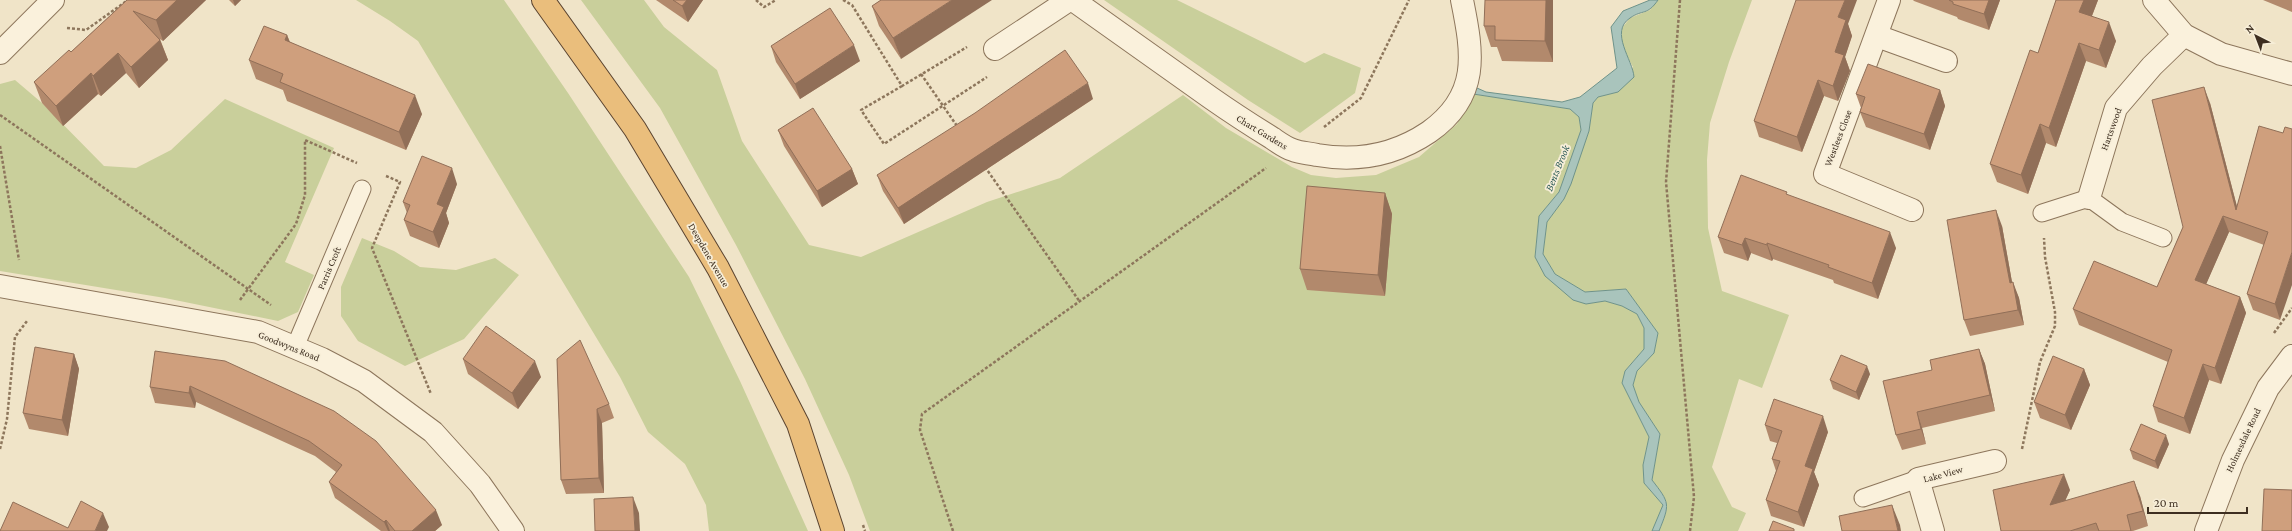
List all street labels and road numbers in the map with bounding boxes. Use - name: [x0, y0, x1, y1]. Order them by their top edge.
- street label: Hartswood: [2098, 106, 2124, 152]
- street label: Westlees Close: [1822, 108, 1854, 168]
- street label: Chart Gardens: [1234, 112, 1290, 152]
- street label: Deepdene Avenue: [686, 221, 732, 289]
- street label: Parris Croft: [315, 244, 343, 291]
- street label: Goodwyns Road: [257, 329, 322, 364]
- street label: Holmesdale Road: [2223, 405, 2263, 474]
- street label: Lake View: [1922, 463, 1965, 485]

